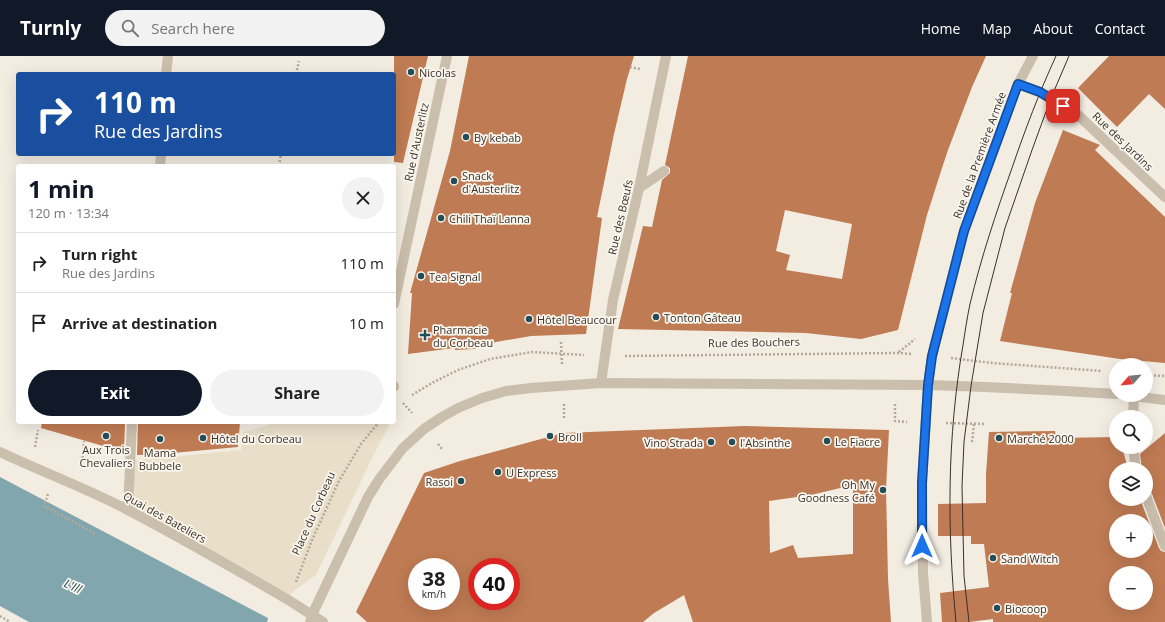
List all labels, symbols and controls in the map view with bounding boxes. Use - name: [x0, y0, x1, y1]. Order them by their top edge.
- search box: [105, 10, 385, 46]
- text: Turnly: [20, 15, 81, 41]
- icon: search: [119, 17, 141, 39]
- text: Search here: [151, 18, 235, 38]
- text: Home: [921, 19, 960, 38]
- text: Map: [982, 19, 1011, 38]
- text: About: [1033, 19, 1073, 38]
- text: Contact: [1095, 19, 1145, 38]
- place label: Nicolas: [419, 65, 456, 80]
- marker: Nicolas: [406, 67, 416, 77]
- text: 110 m: [94, 83, 177, 121]
- icon: right: [28, 88, 80, 140]
- street label: Rue de la Première Armée: [949, 89, 1009, 221]
- pin: [1046, 89, 1080, 123]
- icon: arrive: [1052, 95, 1074, 117]
- street label: Rue d'Austerlitz: [400, 101, 432, 183]
- street label: Rue des Jardins: [1090, 108, 1156, 174]
- text: Rue des Jardins: [94, 119, 223, 143]
- place label: By kebab: [474, 130, 521, 145]
- marker: By kebab: [461, 132, 471, 142]
- place label: Snack d'Austerlitz: [462, 168, 519, 196]
- text: 1 min: [28, 172, 95, 205]
- marker: Snack d'Austerlitz: [449, 176, 459, 186]
- button: close: [342, 177, 384, 219]
- street label: Rue des Bœufs: [604, 178, 636, 256]
- text: 120 m · 13:34: [28, 204, 109, 222]
- place label: Chili Thaï Lanna: [449, 211, 530, 226]
- marker: Chili Thaï Lanna: [436, 213, 446, 223]
- text: Turn right: [62, 244, 137, 264]
- icon: right: [28, 252, 50, 274]
- text: 110 m: [340, 253, 384, 273]
- text: Rue des Jardins: [62, 264, 155, 282]
- place label: Tea Signal: [429, 269, 481, 284]
- marker: Tea Signal: [416, 271, 426, 281]
- place label: Tonton Gâteau: [664, 310, 741, 325]
- icon: arrive: [28, 312, 50, 334]
- place label: Hôtel Beaucour: [537, 312, 617, 327]
- marker: Tonton Gâteau: [651, 312, 661, 322]
- text: Arrive at destination: [62, 313, 217, 333]
- text: 10 m: [349, 313, 384, 333]
- marker: Hôtel Beaucour: [524, 314, 534, 324]
- place label: Pharmacie du Corbeau: [433, 322, 493, 350]
- marker: Pharmacie du Corbeau: [420, 330, 430, 340]
- street label: Rue des Bouchers: [708, 334, 800, 350]
- north arrow: [1109, 358, 1153, 402]
- map controls: [1109, 358, 1153, 610]
- button: Exit: [28, 370, 202, 416]
- button: Share: [210, 370, 384, 416]
- button: search: [1109, 410, 1153, 454]
- place label: Broll: [558, 429, 582, 444]
- marker: Aux Trois Chevaliers: [101, 431, 111, 441]
- place label: Hôtel du Corbeau: [211, 431, 302, 446]
- marker: Broll: [545, 431, 555, 441]
- place label: Marché 2000: [1007, 431, 1074, 446]
- marker: Hôtel du Corbeau: [198, 433, 208, 443]
- marker: Marché 2000: [994, 433, 1004, 443]
- marker: Mama Bubbele: [155, 434, 165, 444]
- place label: Le Fiacre: [835, 434, 880, 449]
- place label: Vino Strada: [644, 435, 703, 450]
- place label: l'Absinthe: [740, 435, 790, 450]
- marker: Le Fiacre: [822, 436, 832, 446]
- marker: Vino Strada: [706, 437, 716, 447]
- marker: l'Absinthe: [727, 437, 737, 447]
- place label: Aux Trois Chevaliers: [80, 442, 132, 470]
- place label: Mama Bubbele: [139, 445, 181, 473]
- button: layers: [1109, 462, 1153, 506]
- place label: U Express: [506, 465, 557, 480]
- marker: U Express: [493, 467, 503, 477]
- street label: Place du Corbeau: [288, 469, 338, 557]
- place label: Rasoi: [425, 474, 453, 489]
- marker: Rasoi: [456, 476, 466, 486]
- place label: Oh My Goodness Café: [798, 477, 875, 505]
- marker: Oh My Goodness Café: [878, 485, 888, 495]
- street label: Quai des Bateliers: [121, 488, 209, 546]
- button: +: [1109, 514, 1153, 558]
- position arrow: [901, 525, 943, 567]
- place label: Sand Witch: [1001, 551, 1058, 566]
- marker: Sand Witch: [988, 553, 998, 563]
- speed limit sign: 40: [468, 558, 520, 610]
- text: 38: [423, 565, 445, 592]
- button: −: [1109, 566, 1153, 610]
- water label: L'Ill: [61, 574, 86, 598]
- text: km/h: [422, 587, 446, 601]
- place label: Biocoop: [1005, 601, 1047, 616]
- marker: Biocoop: [992, 603, 1002, 613]

